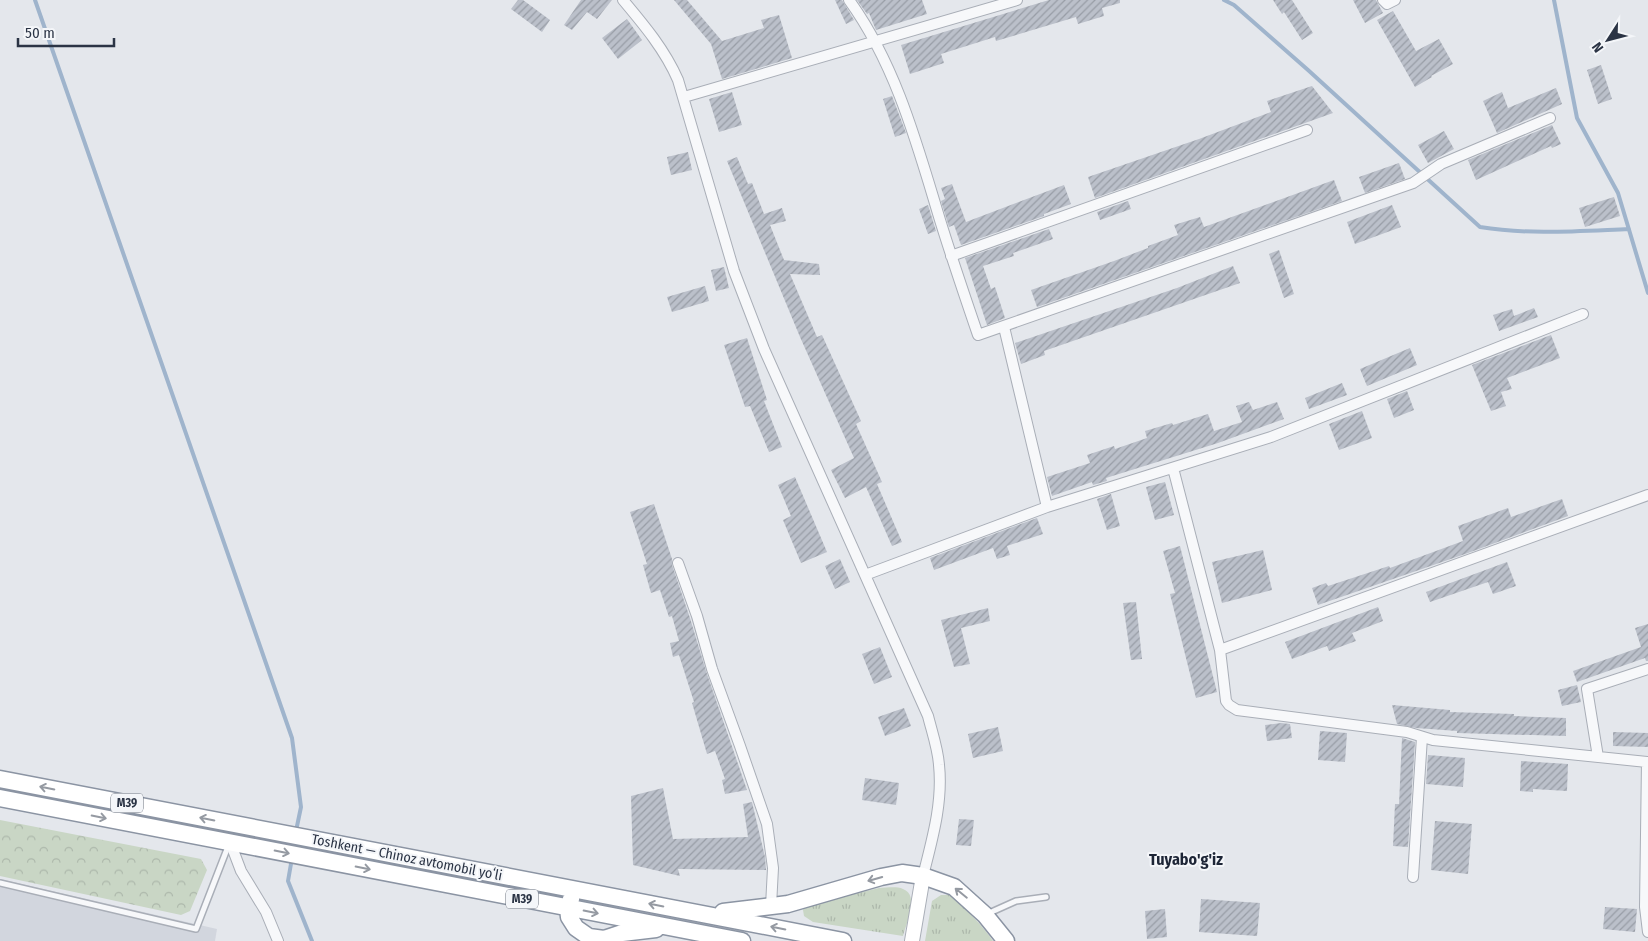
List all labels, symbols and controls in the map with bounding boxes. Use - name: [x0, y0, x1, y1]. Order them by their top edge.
- scale bar: [18, 15, 114, 47]
- north arrow: [1583, 15, 1633, 65]
- text: 50 m: [25, 24, 55, 42]
- text: N: [1589, 39, 1607, 56]
- one-way arrow: [39, 783, 55, 792]
- road number: M39: [111, 794, 143, 812]
- one-way arrow: [91, 813, 107, 822]
- one-way arrow: [199, 813, 215, 823]
- street label: Toshkent — Chinoz avtomobil yoʻli: [310, 831, 504, 884]
- one-way arrow: [274, 848, 290, 858]
- district label: Tuyabo'g'iz: [1149, 850, 1223, 869]
- one-way arrow: [354, 864, 370, 873]
- one-way arrow: [868, 875, 884, 884]
- one-way arrow: [954, 888, 968, 898]
- road number: M39: [506, 890, 538, 909]
- one-way arrow: [648, 900, 664, 909]
- one-way arrow: [583, 908, 599, 917]
- one-way arrow: [770, 923, 786, 933]

